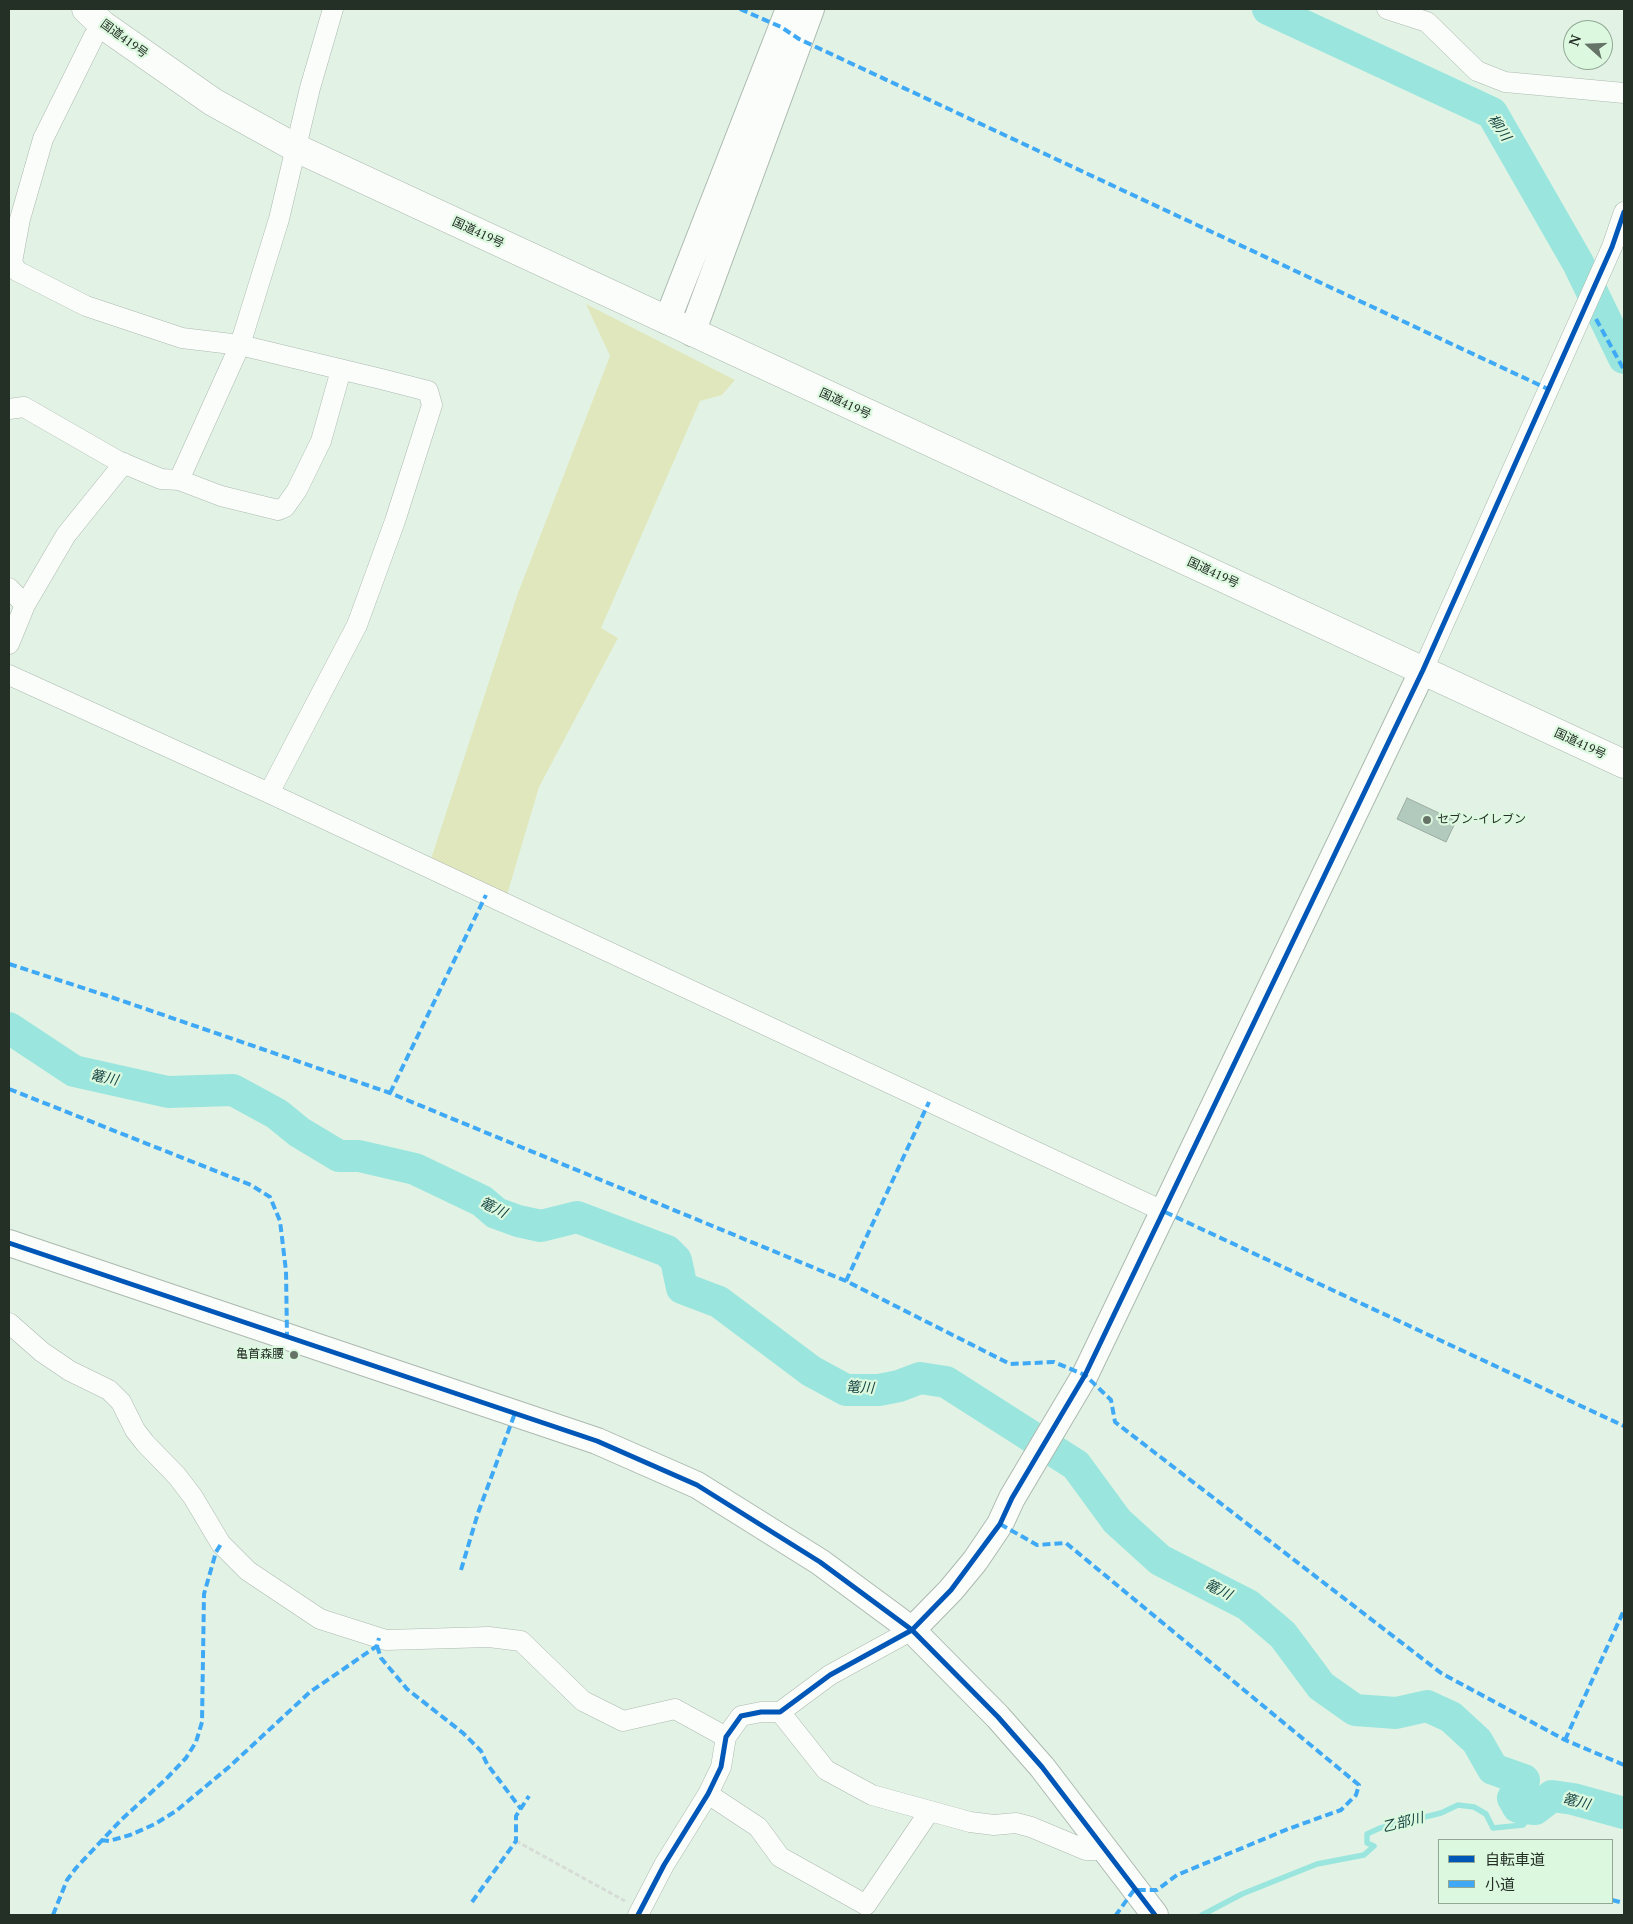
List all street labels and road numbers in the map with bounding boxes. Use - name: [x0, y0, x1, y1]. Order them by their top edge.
- street label: 国道419号: [97, 17, 151, 61]
- street label: 国道419号: [450, 215, 506, 251]
- street label: 国道419号: [817, 386, 873, 422]
- street label: 国道419号: [1185, 555, 1241, 591]
- street label: 国道419号: [1552, 726, 1608, 762]

